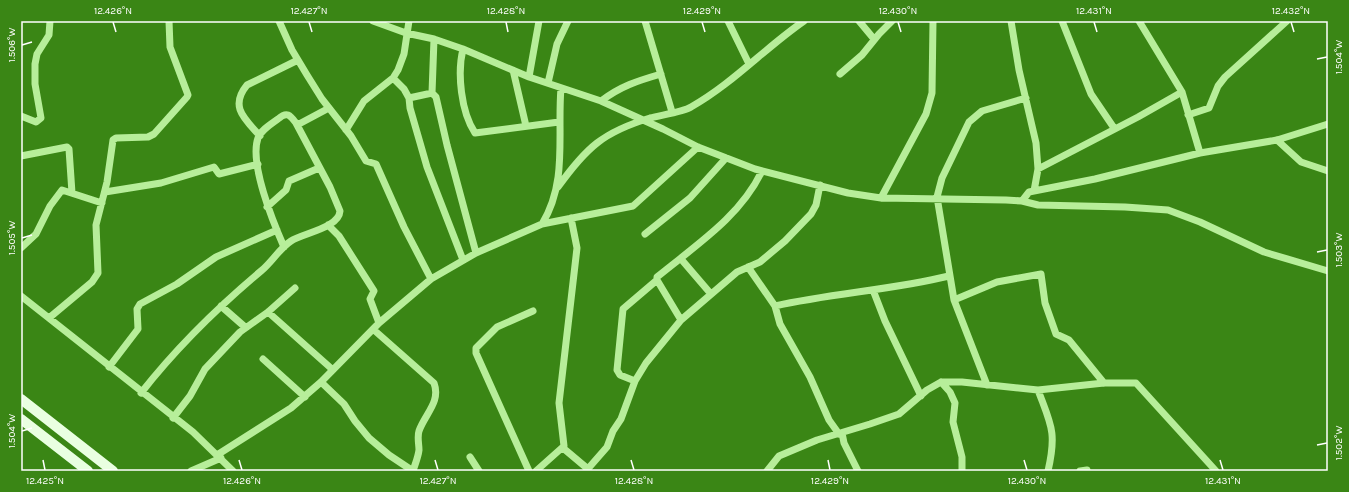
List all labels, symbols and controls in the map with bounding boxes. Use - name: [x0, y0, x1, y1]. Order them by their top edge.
- text: 12.426°N: [94, 5, 132, 17]
- text: 12.427°N: [290, 5, 328, 17]
- text: 12.428°N: [487, 5, 525, 17]
- text: 12.429°N: [683, 5, 721, 17]
- text: 12.430°N: [879, 5, 917, 17]
- text: 12.431°N: [1076, 5, 1112, 17]
- text: 12.432°N: [1272, 5, 1310, 17]
- text: 1.506°W: [6, 28, 18, 62]
- text: 1.504°W: [1333, 40, 1345, 74]
- text: 1.505°W: [6, 221, 18, 255]
- text: 1.503°W: [1333, 232, 1345, 267]
- text: 1.504°W: [6, 414, 18, 448]
- text: 1.502°W: [1333, 426, 1345, 460]
- text: 12.425°N: [26, 475, 64, 487]
- text: 12.426°N: [223, 475, 261, 487]
- text: 12.427°N: [419, 475, 457, 487]
- text: 12.428°N: [615, 475, 653, 487]
- text: 12.429°N: [811, 475, 849, 487]
- text: 12.430°N: [1008, 475, 1046, 487]
- text: 12.431°N: [1205, 475, 1241, 487]

